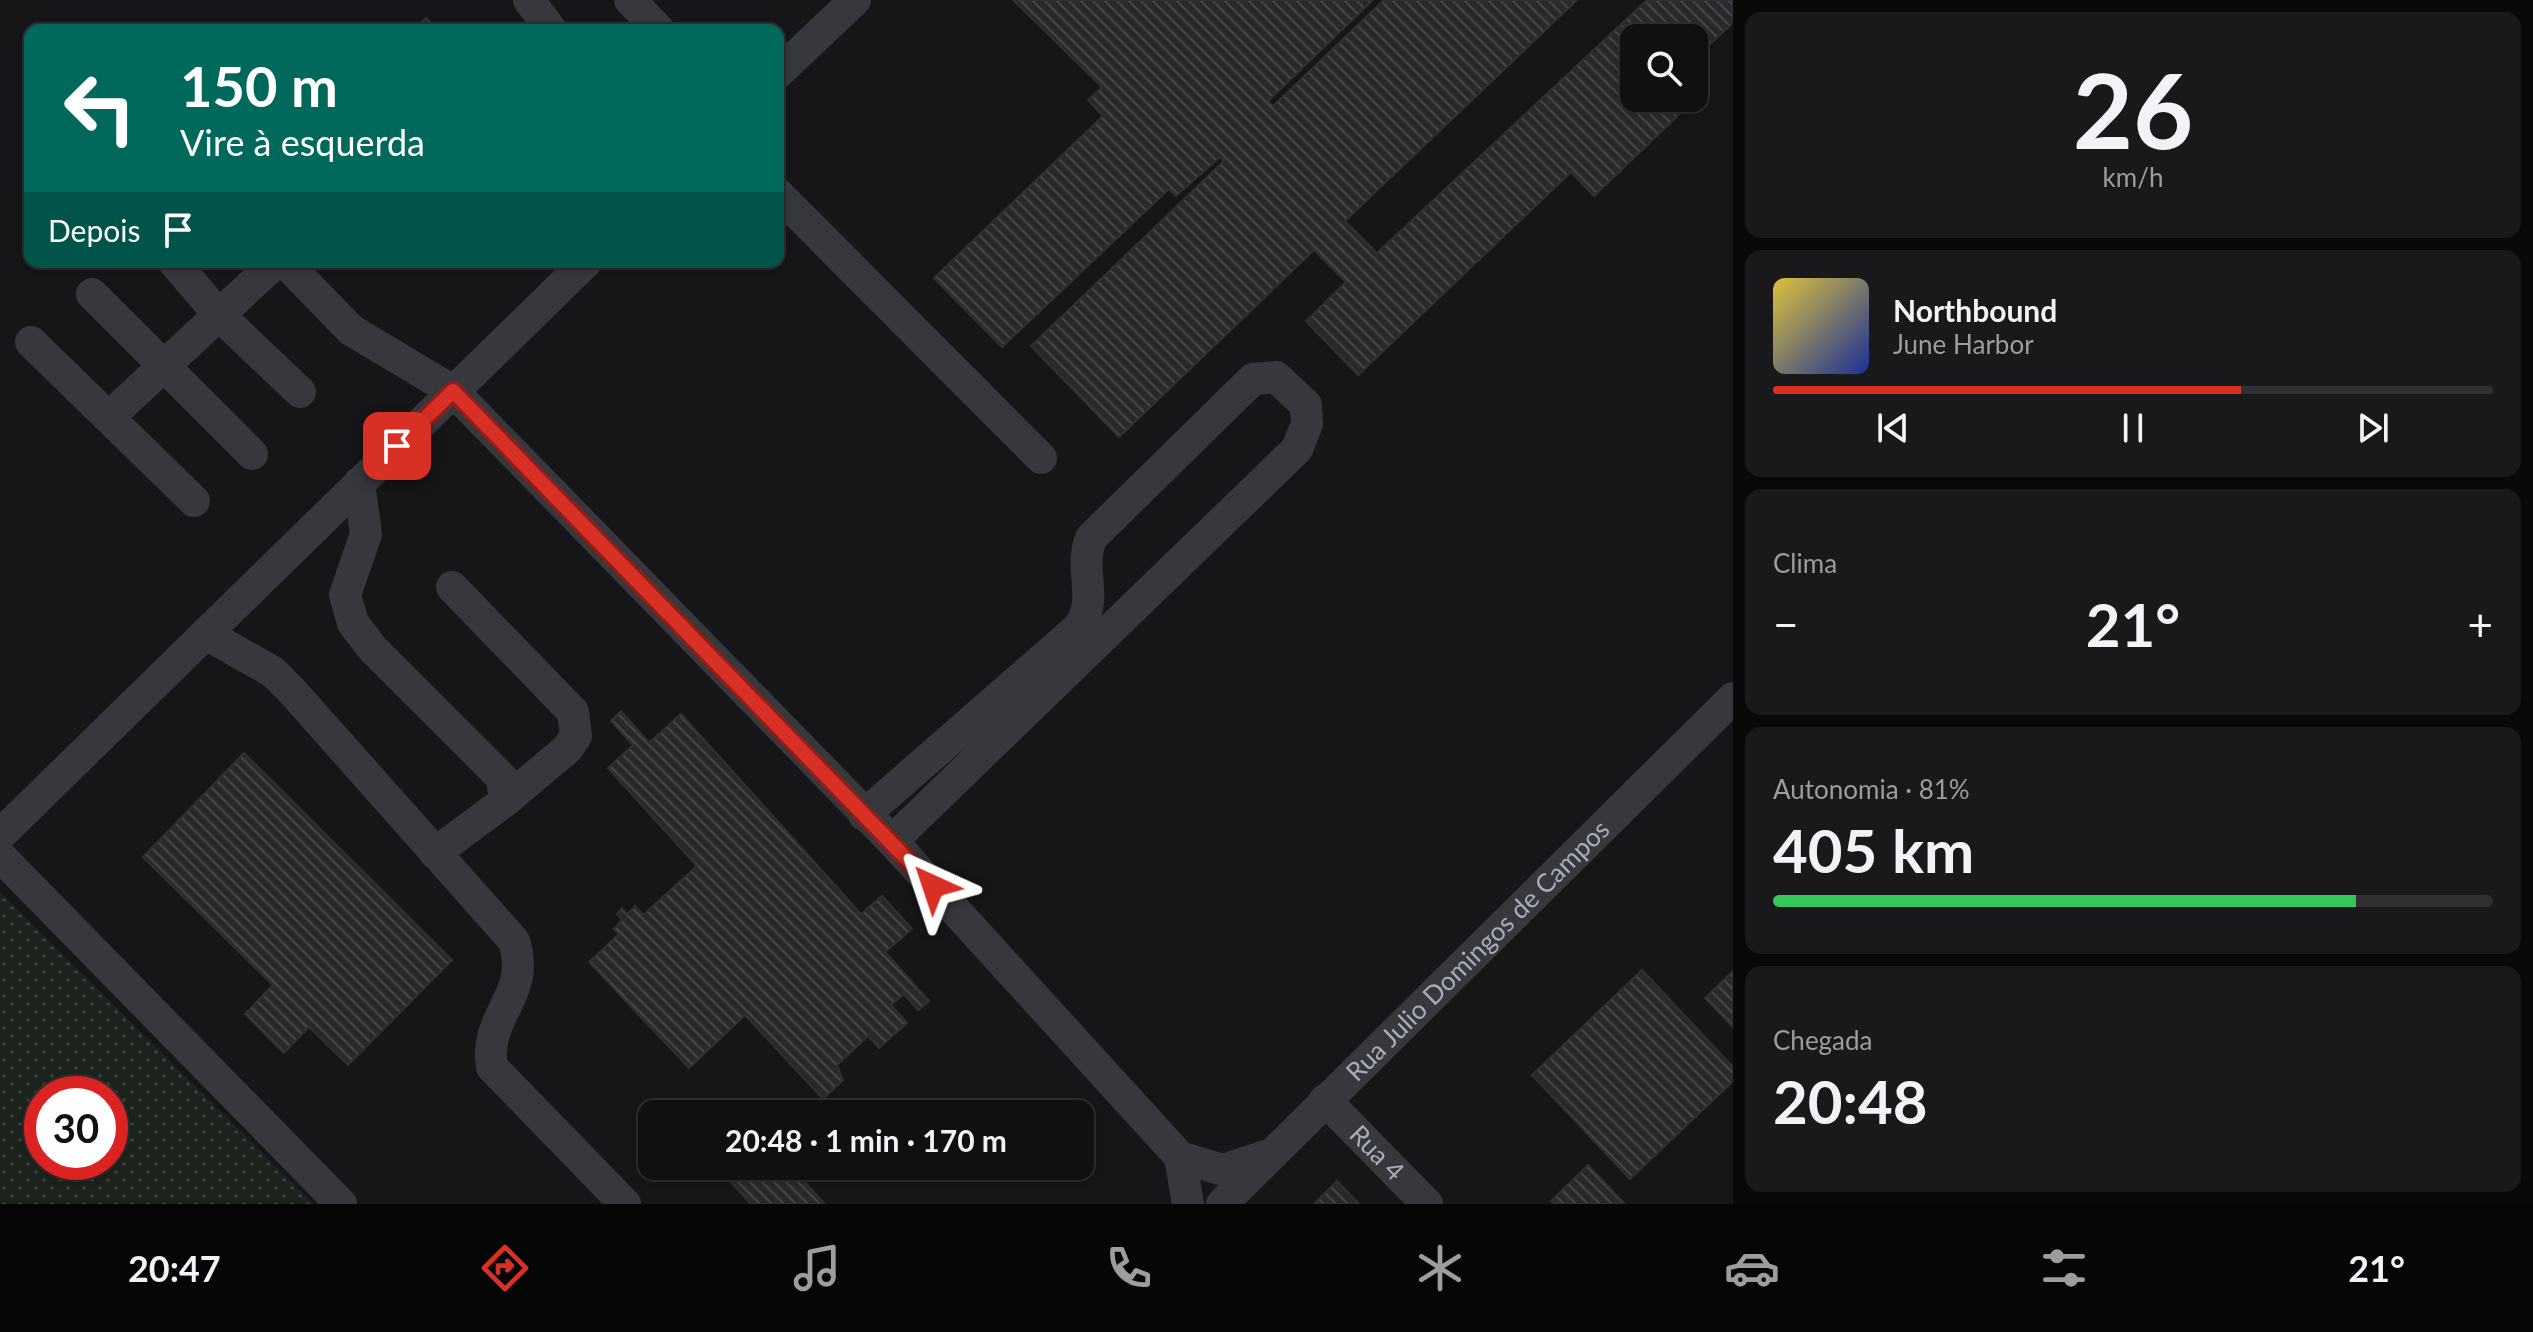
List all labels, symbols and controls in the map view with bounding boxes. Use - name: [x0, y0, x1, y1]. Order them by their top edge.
- map controls: [1620, 24, 1708, 112]
- button: search: [1620, 24, 1708, 112]
- text: 26: [2073, 46, 2193, 171]
- text: 150 m: [180, 52, 338, 119]
- icon: left: [48, 56, 152, 160]
- text: Vire à esquerda: [180, 120, 425, 164]
- text: km/h: [2103, 161, 2163, 193]
- icon: arrive: [156, 208, 200, 252]
- text: Depois: [48, 212, 140, 248]
- text: Northbound: [1893, 292, 2057, 328]
- text: June Harbor: [1893, 328, 2034, 360]
- icon: previous: [1871, 406, 1915, 450]
- icon: pause: [2111, 406, 2155, 450]
- icon: next: [2351, 406, 2395, 450]
- pin: [363, 412, 431, 480]
- icon: arrive: [375, 424, 419, 468]
- text: Clima: [1773, 547, 1837, 579]
- text: 21°: [2086, 588, 2180, 660]
- text: −: [1773, 598, 1799, 650]
- text: +: [2467, 598, 2493, 650]
- text: Autonomia · 81%: [1773, 773, 1970, 805]
- street label: Rua Julio Domingos de Campos: [1339, 813, 1615, 1087]
- text: 405 km: [1773, 814, 1974, 886]
- position arrow: [891, 844, 975, 928]
- text: Chegada: [1773, 1024, 1873, 1056]
- text: 20:48: [1773, 1065, 1928, 1137]
- speed limit sign: 30: [24, 1076, 128, 1180]
- street label: Rua 4: [1343, 1118, 1412, 1187]
- text: 20:48 · 1 min · 170 m: [725, 1122, 1007, 1158]
- icon: directions: [477, 1240, 533, 1296]
- icon: music: [789, 1240, 845, 1296]
- icon: phone: [1101, 1240, 1157, 1296]
- icon: climate: [1412, 1240, 1468, 1296]
- icon: car: [1724, 1240, 1780, 1296]
- icon: filters: [2036, 1240, 2092, 1296]
- text: 20:47: [128, 1246, 221, 1290]
- text: 21°: [2348, 1246, 2405, 1290]

